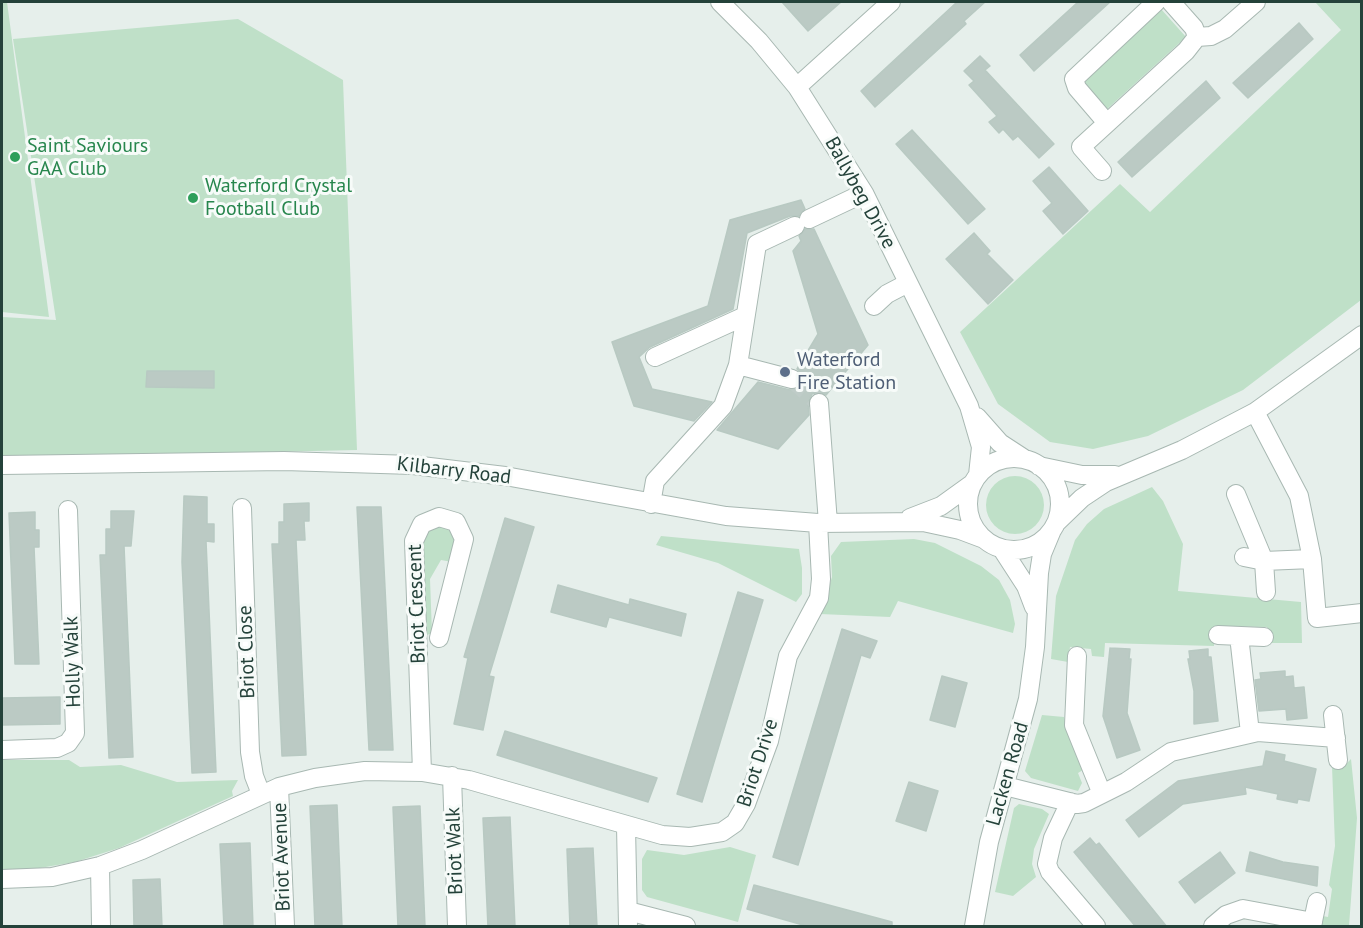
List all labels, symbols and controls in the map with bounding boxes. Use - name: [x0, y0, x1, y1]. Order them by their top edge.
- street label: Ballybeg Drive: [819, 133, 901, 253]
- place label: Saint Saviours GAA Club: [27, 134, 148, 181]
- marker: Saint Saviours GAA Club: [8, 150, 22, 164]
- place label: Waterford Crystal Football Club: [205, 174, 352, 221]
- marker: Waterford Crystal Football Club: [186, 191, 200, 205]
- place label: Waterford Fire Station: [797, 348, 896, 395]
- marker: Waterford Fire Station: [778, 365, 792, 379]
- street label: Kilbarry Road: [396, 452, 512, 490]
- street label: Briot Crescent: [403, 544, 431, 664]
- street label: Briot Close: [233, 605, 261, 699]
- street label: Holly Walk: [59, 616, 87, 708]
- street label: Briot Drive: [732, 716, 784, 810]
- street label: Lacken Road: [982, 719, 1034, 829]
- street label: Briot Avenue: [268, 802, 296, 912]
- street label: Briot Walk: [441, 807, 469, 895]

